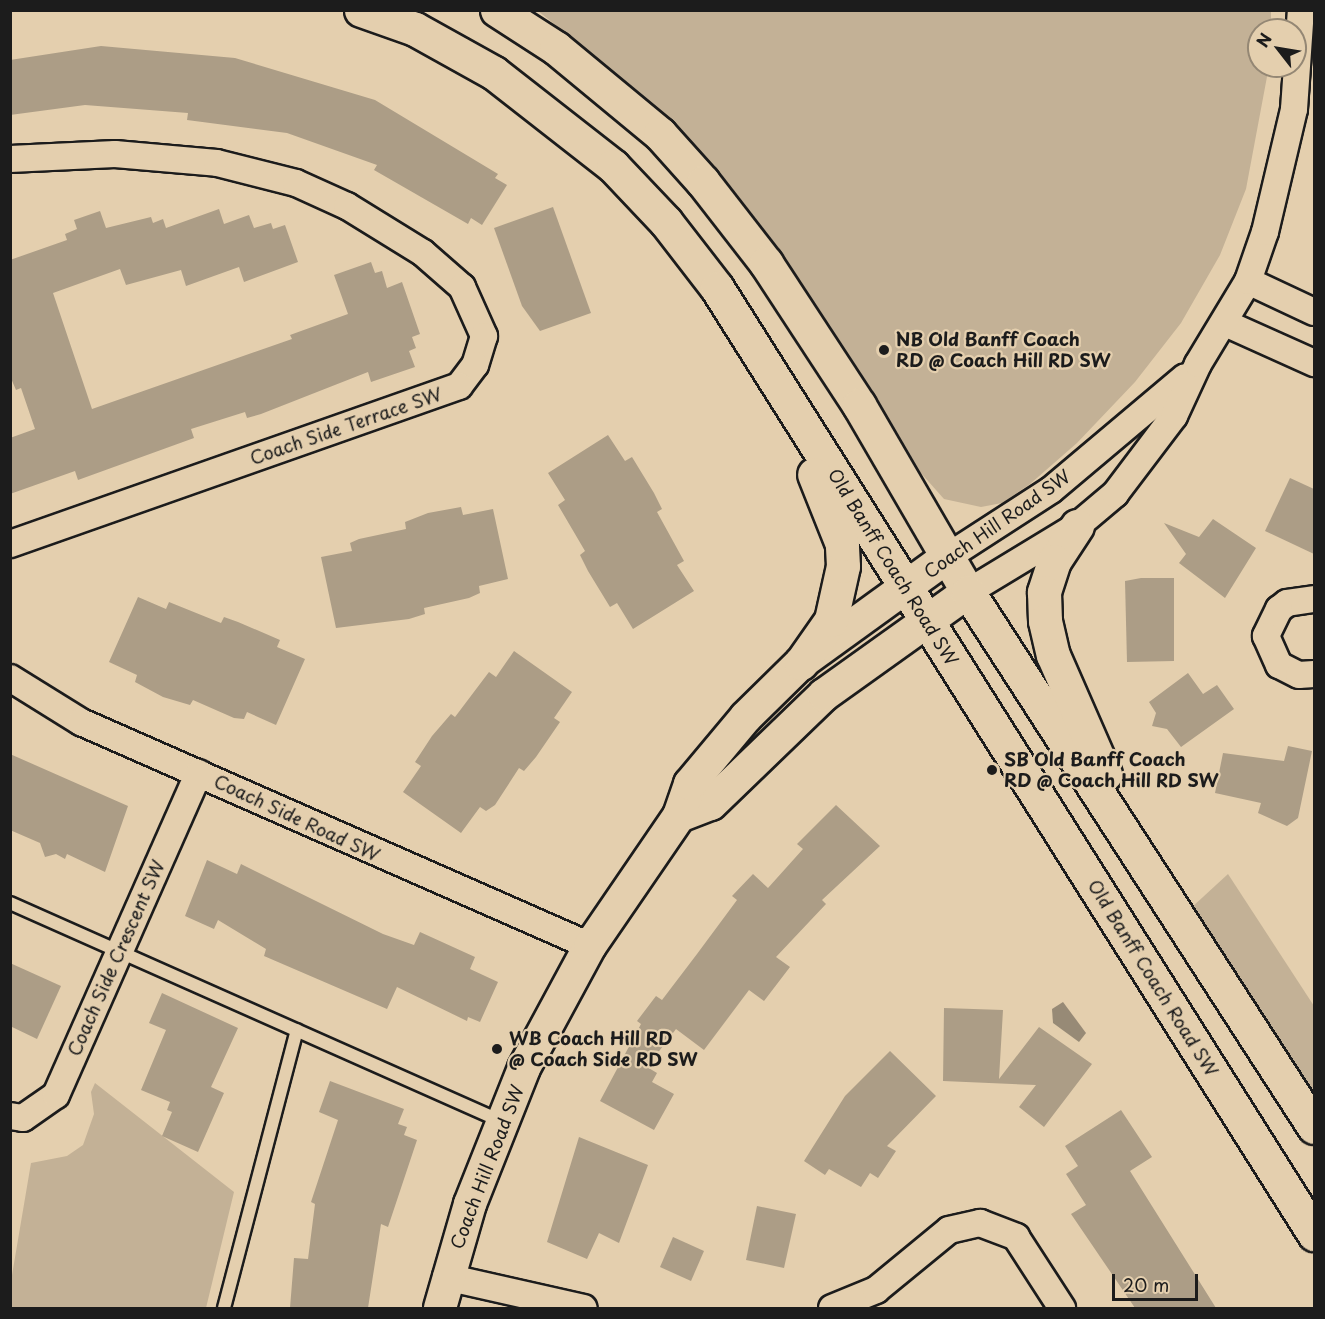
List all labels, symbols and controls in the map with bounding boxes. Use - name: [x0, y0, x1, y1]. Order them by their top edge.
- north arrow: [1247, 18, 1307, 78]
- text: N: [1250, 28, 1277, 51]
- place label: NB Old Banff Coach RD @ Coach Hill RD SW: [896, 329, 1113, 372]
- marker: NB Old Banff Coach RD @ Coach Hill RD SW: [877, 343, 891, 357]
- street label: Coach Side Terrace SW: [247, 383, 445, 469]
- street label: Old Banff Coach Road SW: [823, 463, 963, 671]
- street label: Coach Hill Road SW: [919, 465, 1075, 583]
- place label: SB Old Banff Coach RD @ Coach Hill RD SW: [1004, 749, 1221, 792]
- marker: SB Old Banff Coach RD @ Coach Hill RD SW: [985, 763, 999, 777]
- street label: Coach Side Road SW: [210, 770, 384, 866]
- street label: Coach Side Crescent SW: [63, 856, 169, 1060]
- street label: Old Banff Coach Road SW: [1083, 874, 1223, 1082]
- place label: WB Coach Hill RD @ Coach Side RD SW: [509, 1028, 700, 1070]
- marker: WB Coach Hill RD @ Coach Side RD SW: [490, 1042, 504, 1056]
- street label: Coach Hill Road SW: [446, 1082, 528, 1252]
- scale bar: [1115, 1262, 1200, 1300]
- text: 20 m: [1123, 1271, 1169, 1298]

